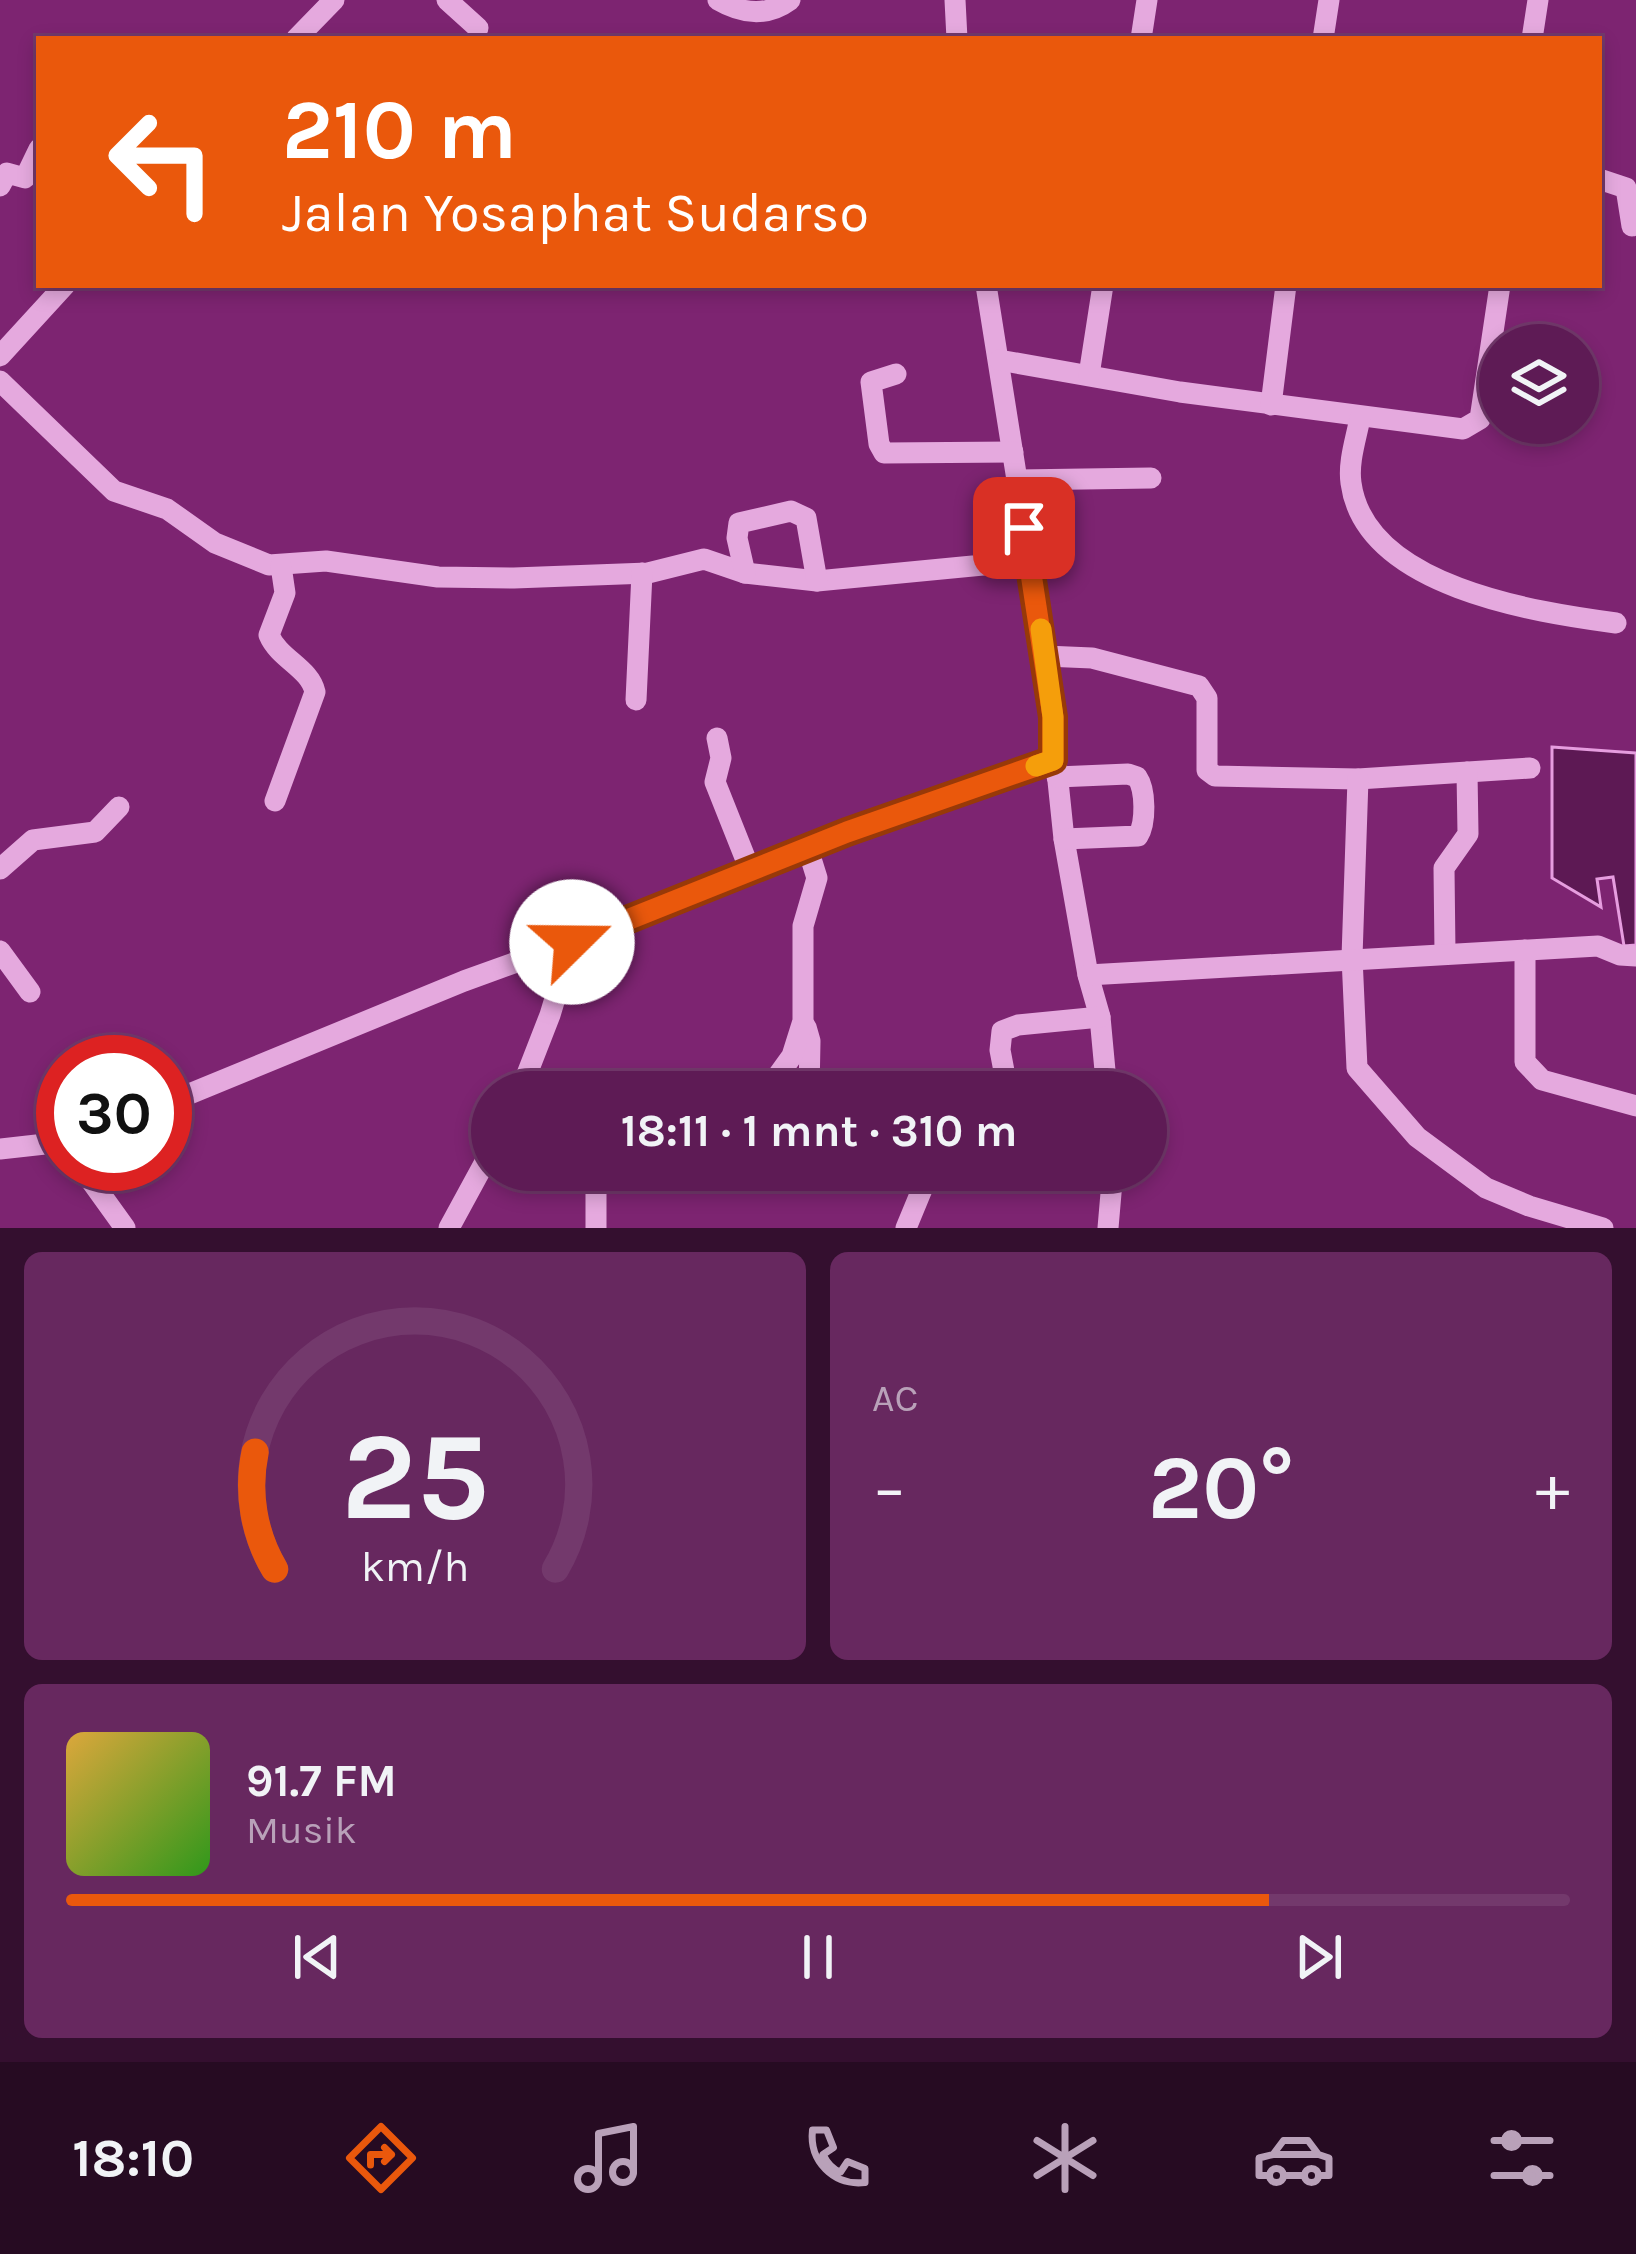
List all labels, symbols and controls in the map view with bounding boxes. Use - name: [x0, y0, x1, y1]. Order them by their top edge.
- text: 210 m: [282, 81, 517, 179]
- icon: left: [84, 84, 240, 240]
- text: Jalan Yosaphat Sudarso: [282, 181, 869, 245]
- map controls: [1479, 324, 1599, 444]
- button: layers: [1479, 324, 1599, 444]
- pin: [973, 477, 1075, 579]
- icon: arrive: [991, 495, 1057, 561]
- position arrow: [509, 879, 635, 1005]
- speed limit sign: 30: [36, 1035, 192, 1191]
- text: 18:11 · 1 mnt · 310 m: [621, 1105, 1017, 1157]
- text: AC: [872, 1375, 918, 1421]
- text: 25: [341, 1404, 489, 1549]
- text: 20°: [1148, 1435, 1294, 1541]
- text: −: [872, 1449, 907, 1527]
- text: +: [1535, 1449, 1570, 1527]
- text: km/h: [361, 1542, 469, 1592]
- text: 91.7 FM: [246, 1755, 397, 1807]
- text: Musik: [246, 1807, 357, 1853]
- icon: previous: [284, 1924, 350, 1990]
- icon: pause: [785, 1924, 851, 1990]
- icon: next: [1286, 1924, 1352, 1990]
- icon: directions: [339, 2116, 423, 2200]
- icon: music: [567, 2116, 651, 2200]
- icon: phone: [795, 2116, 879, 2200]
- icon: climate: [1023, 2116, 1107, 2200]
- icon: car: [1252, 2116, 1336, 2200]
- icon: filters: [1480, 2116, 1564, 2200]
- text: 18:10: [72, 2126, 194, 2190]

